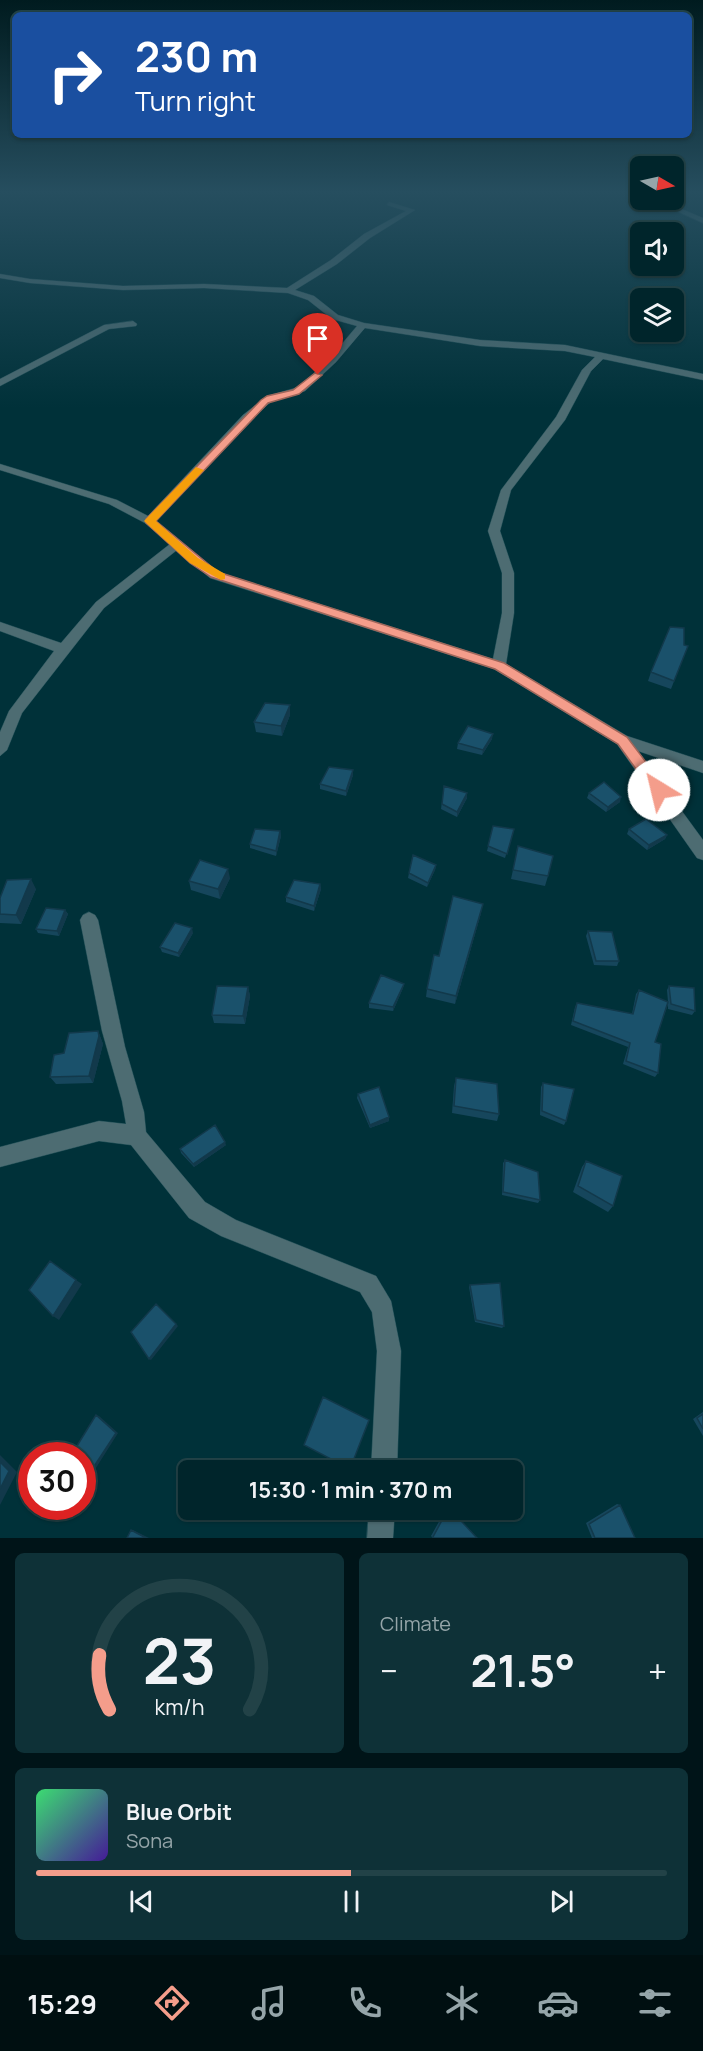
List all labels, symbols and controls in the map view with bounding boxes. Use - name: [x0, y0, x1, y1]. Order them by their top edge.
- text: 230 m: [135, 27, 258, 85]
- icon: right: [36, 36, 114, 114]
- text: Turn right: [135, 82, 256, 119]
- north arrow: [630, 156, 684, 210]
- map controls: [630, 156, 684, 342]
- button: sound: [630, 222, 684, 276]
- button: layers: [630, 288, 684, 342]
- pin: [292, 313, 343, 375]
- icon: arrive: [301, 322, 334, 355]
- position arrow: [627, 758, 691, 822]
- speed limit sign: 30: [18, 1442, 96, 1520]
- text: 15:30 · 1 min · 370 m: [249, 1475, 452, 1505]
- text: Climate: [380, 1610, 451, 1637]
- text: 23: [143, 1617, 216, 1703]
- text: 21.5°: [470, 1639, 575, 1701]
- text: −: [380, 1648, 398, 1693]
- text: +: [648, 1648, 667, 1693]
- text: km/h: [155, 1692, 204, 1721]
- text: Blue Orbit: [126, 1797, 232, 1827]
- text: Sona: [126, 1827, 173, 1854]
- icon: previous: [125, 1885, 158, 1918]
- icon: pause: [335, 1885, 368, 1918]
- icon: next: [545, 1885, 578, 1918]
- icon: directions: [151, 1982, 193, 2024]
- icon: music: [248, 1982, 290, 2024]
- icon: phone: [344, 1982, 386, 2024]
- icon: climate: [441, 1982, 483, 2024]
- icon: car: [537, 1982, 579, 2024]
- icon: filters: [634, 1982, 676, 2024]
- text: 15:29: [27, 1985, 97, 2022]

